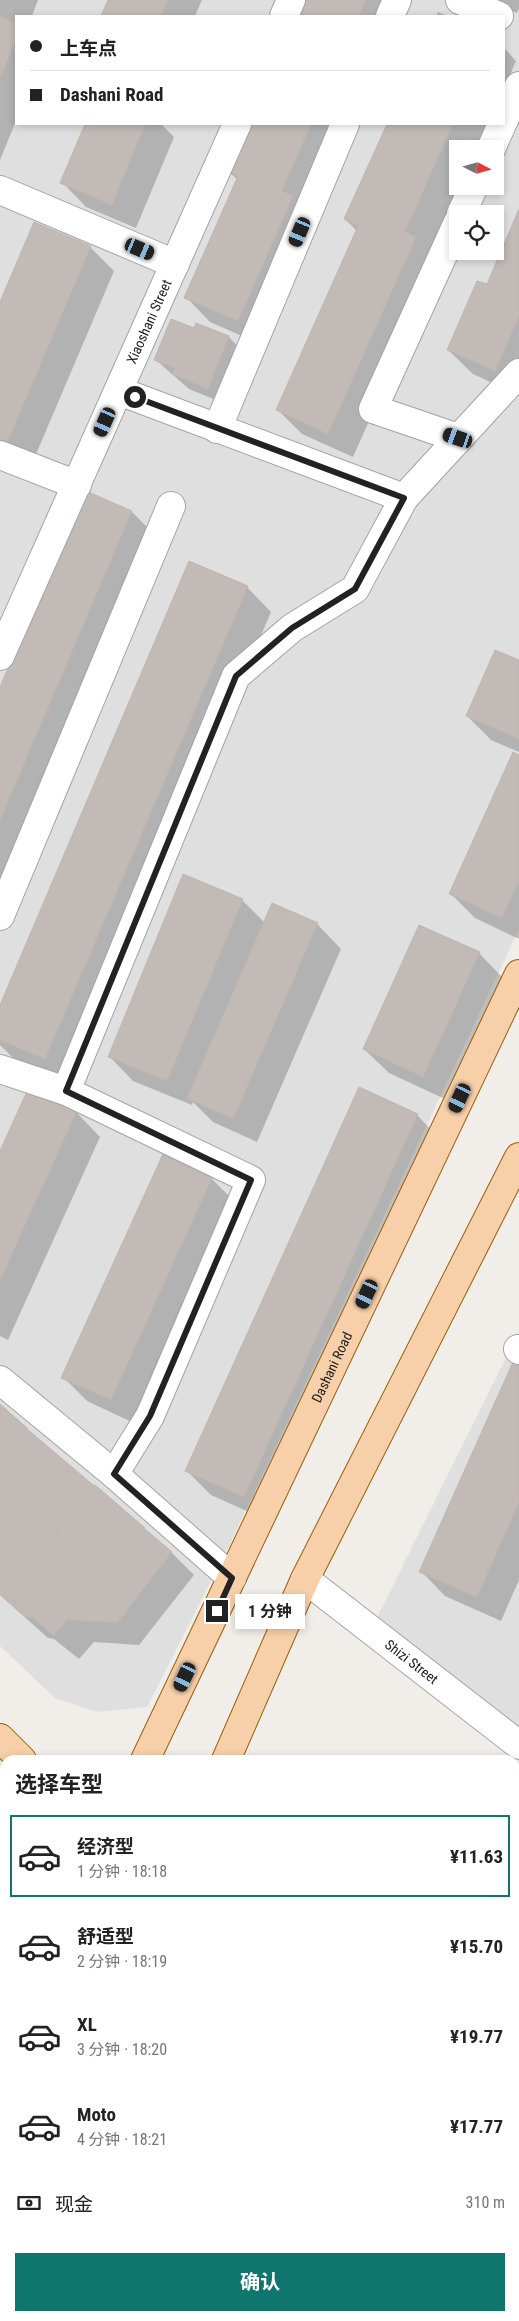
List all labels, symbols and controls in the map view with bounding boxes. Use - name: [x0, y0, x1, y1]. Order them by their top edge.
- text: 上车点: [60, 37, 117, 60]
- text: Dashani Road: [60, 83, 163, 106]
- north arrow: [449, 140, 504, 195]
- map controls: [449, 140, 504, 260]
- button: locate: [449, 205, 504, 260]
- car: [287, 215, 312, 249]
- car: [123, 236, 156, 262]
- street label: Xiaoshani Street: [123, 277, 175, 366]
- route start: [124, 386, 146, 408]
- car: [92, 405, 117, 439]
- car: [441, 426, 474, 450]
- car: [446, 1081, 473, 1115]
- car: [353, 1277, 380, 1311]
- street label: Dashani Road: [308, 1329, 355, 1405]
- callout: 1 分钟: [234, 1594, 304, 1628]
- route end: [206, 1600, 228, 1622]
- text: 1 分钟: [248, 1602, 292, 1621]
- street label: Shizi Street: [382, 1636, 441, 1687]
- car: [171, 1660, 198, 1694]
- text: 选择车型: [15, 1772, 103, 1797]
- icon: car: [17, 1834, 62, 1879]
- text: 经济型: [77, 1835, 134, 1858]
- text: ¥11.63: [450, 1845, 503, 1868]
- text: 1 分钟 · 18:18: [77, 1862, 167, 1881]
- icon: car: [17, 1924, 62, 1969]
- text: 舒适型: [77, 1925, 134, 1948]
- text: ¥15.70: [450, 1935, 503, 1958]
- text: 2 分钟 · 18:19: [77, 1952, 167, 1971]
- text: XL: [77, 2013, 97, 2036]
- icon: car: [17, 2014, 62, 2059]
- text: ¥19.77: [450, 2025, 503, 2048]
- text: 3 分钟 · 18:20: [77, 2040, 167, 2059]
- text: Moto: [77, 2103, 116, 2126]
- icon: car: [17, 2104, 62, 2149]
- text: ¥17.77: [450, 2115, 503, 2138]
- text: 4 分钟 · 18:21: [77, 2130, 167, 2149]
- icon: cash: [15, 2189, 43, 2217]
- text: 现金: [55, 2193, 93, 2216]
- text: 310 m: [466, 2193, 505, 2212]
- button: 确认: [15, 2253, 505, 2311]

